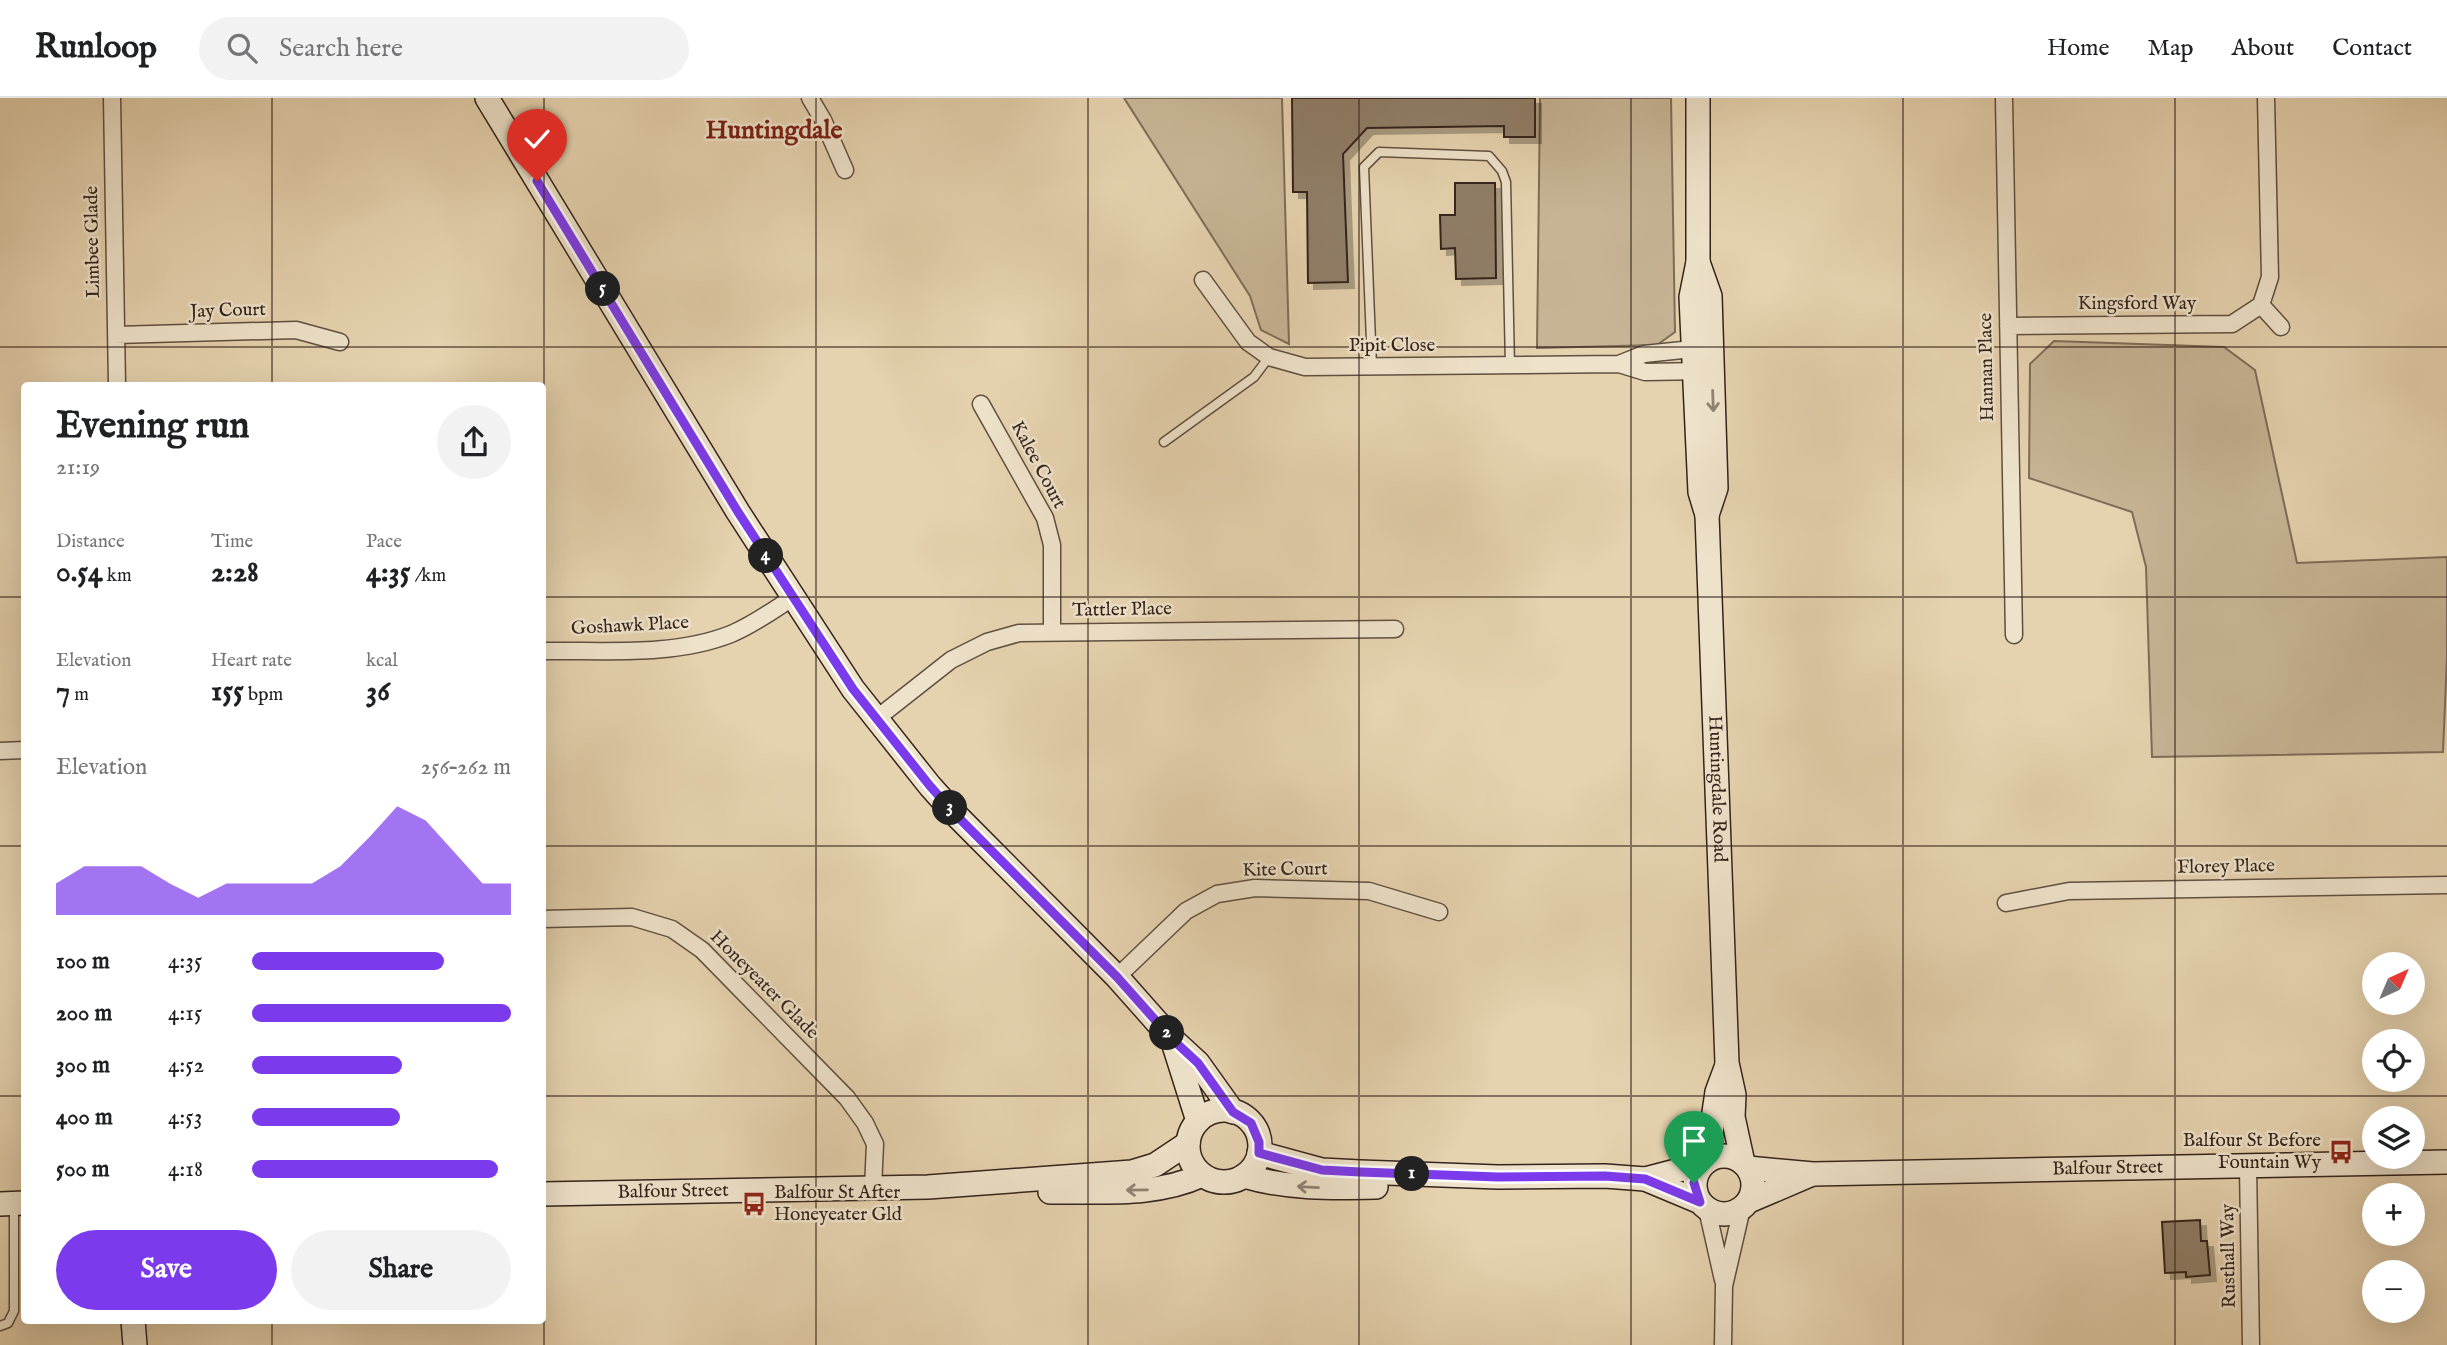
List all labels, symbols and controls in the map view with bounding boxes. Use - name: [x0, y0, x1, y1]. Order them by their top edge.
- search box: [199, 17, 689, 80]
- text: Runloop: [35, 27, 157, 69]
- icon: search: [223, 29, 261, 67]
- text: Search here: [279, 32, 403, 65]
- text: Home: [2047, 33, 2110, 64]
- text: Map: [2148, 33, 2194, 64]
- text: About: [2232, 33, 2294, 64]
- text: Contact: [2332, 33, 2412, 64]
- pin: [507, 109, 567, 181]
- district label: Huntingdale: [706, 114, 843, 147]
- icon: check: [518, 120, 556, 158]
- street label: Limbee Glade: [80, 185, 106, 298]
- pin: 5: [586, 272, 620, 306]
- text: 5: [599, 276, 606, 300]
- street label: Kingsford Way: [2078, 292, 2197, 316]
- street label: Jay Court: [188, 298, 267, 324]
- street label: Hannan Place: [1974, 312, 2000, 421]
- street label: Pipit Close: [1349, 334, 1435, 358]
- one-way arrow: [1707, 389, 1720, 412]
- text: Evening run: [56, 403, 250, 451]
- button: share: [437, 405, 511, 479]
- street label: Kalee Court: [1005, 417, 1071, 513]
- text: 21:19: [56, 453, 100, 482]
- text: Distance: [56, 530, 125, 554]
- text: Time: [211, 530, 253, 554]
- text: Pace: [366, 530, 402, 554]
- pin: 4: [748, 538, 784, 574]
- text: 4: [761, 543, 770, 567]
- text: 0.54: [56, 554, 103, 592]
- text: 2:28: [211, 554, 259, 592]
- text: 4:35: [366, 554, 411, 592]
- text: km: [103, 564, 132, 588]
- text: /km: [411, 564, 446, 588]
- street label: Tattler Place: [1072, 597, 1172, 623]
- street label: Goshawk Place: [570, 611, 690, 641]
- text: Elevation: [56, 649, 131, 673]
- text: Heart rate: [211, 649, 292, 673]
- text: kcal: [366, 649, 398, 673]
- text: 7: [56, 673, 70, 711]
- text: 155: [211, 673, 244, 711]
- text: 36: [366, 673, 390, 711]
- text: m: [70, 683, 89, 707]
- text: bpm: [244, 683, 283, 707]
- street label: Huntingdale Road: [1702, 715, 1732, 864]
- text: Elevation: [56, 753, 147, 782]
- text: 256–262 m: [421, 753, 511, 782]
- pin: 3: [932, 790, 968, 826]
- text: 3: [946, 795, 953, 819]
- street label: Florey Place: [2177, 854, 2275, 880]
- street label: Kite Court: [1242, 857, 1328, 883]
- street label: Honeyeater Glade: [704, 925, 824, 1045]
- text: 100 m: [56, 947, 110, 976]
- text: 4:35: [168, 947, 202, 976]
- north arrow: [2362, 952, 2426, 1015]
- map controls: [2362, 952, 2425, 1323]
- text: 200 m: [56, 999, 112, 1028]
- text: 4:15: [168, 999, 202, 1028]
- pin: 2: [1150, 1016, 1184, 1051]
- text: 2: [1162, 1020, 1171, 1044]
- button: locate: [2362, 1029, 2425, 1092]
- text: 300 m: [56, 1051, 110, 1080]
- text: 4:52: [168, 1051, 204, 1080]
- text: 400 m: [56, 1103, 113, 1132]
- text: 4:53: [168, 1103, 202, 1132]
- button: layers: [2362, 1106, 2425, 1169]
- pin: [1664, 1111, 1724, 1183]
- icon: arrive: [1675, 1122, 1713, 1160]
- place label: Balfour St Before Fountain Wy: [2183, 1129, 2322, 1175]
- bus stop icon: Balfour St Before Fountain Wy: [2327, 1138, 2355, 1166]
- text: 500 m: [56, 1155, 110, 1184]
- text: 4:18: [168, 1155, 203, 1184]
- street label: Balfour Street: [2052, 1155, 2164, 1181]
- pin: 1: [1394, 1156, 1430, 1192]
- text: 1: [1408, 1161, 1415, 1185]
- street label: Balfour Street: [617, 1179, 729, 1205]
- place label: Balfour St After Honeyeater Gld: [774, 1181, 903, 1227]
- one-way arrow: [1297, 1181, 1320, 1194]
- button: +: [2362, 1183, 2425, 1246]
- one-way arrow: [1125, 1184, 1148, 1197]
- bus stop icon: Balfour St After Honeyeater Gld: [740, 1190, 768, 1218]
- street label: Rusthall Way: [2216, 1203, 2242, 1309]
- button: Save: [56, 1230, 277, 1310]
- button: Share: [291, 1230, 511, 1310]
- button: −: [2362, 1260, 2425, 1323]

